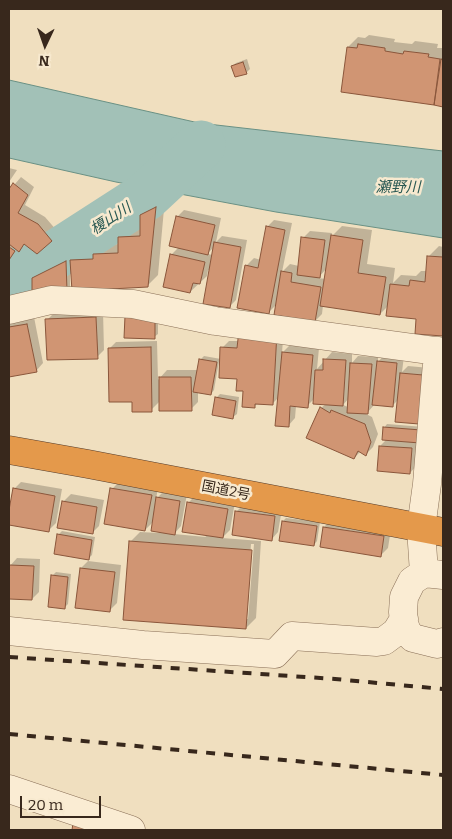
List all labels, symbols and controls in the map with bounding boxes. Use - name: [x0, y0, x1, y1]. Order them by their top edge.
- north arrow: [20, 20, 70, 70]
- text: N: [38, 52, 50, 69]
- water label: 瀬野川: [376, 179, 420, 197]
- water label: 榎山川: [87, 199, 135, 239]
- street label: 国道2号: [200, 478, 252, 504]
- scale bar: [22, 786, 104, 818]
- text: 20 m: [28, 796, 63, 814]

